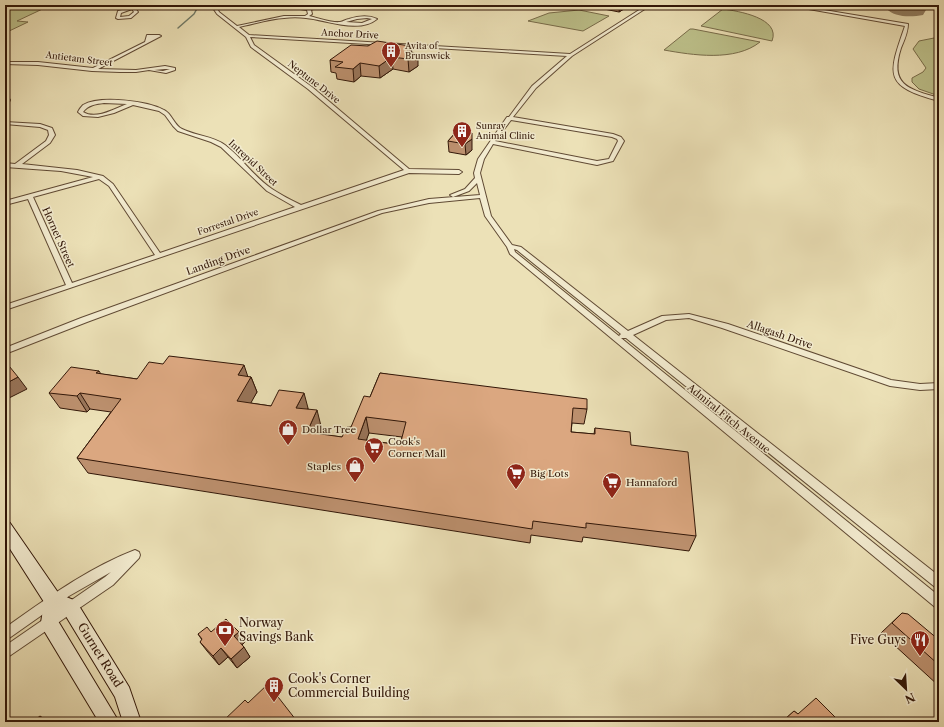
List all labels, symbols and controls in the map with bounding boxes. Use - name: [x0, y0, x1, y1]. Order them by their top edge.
- street label: Anchor Drive: [320, 26, 379, 40]
- building icon: Avita of Brunswick: [380, 40, 402, 68]
- place label: Avita of Brunswick: [404, 40, 451, 61]
- street label: Antietam Street: [44, 49, 114, 68]
- street label: Neptune Drive: [286, 58, 343, 105]
- building icon: Sunray Animal Clinic: [451, 120, 473, 148]
- place label: Sunray Animal Clinic: [475, 120, 535, 141]
- street label: Intrepid Street: [227, 137, 281, 189]
- street label: Hornet Street: [39, 205, 78, 270]
- street label: Forrestal Drive: [196, 206, 260, 237]
- street label: Landing Drive: [184, 243, 252, 278]
- street label: Allagash Drive: [744, 317, 815, 352]
- street label: Admiral Fitch Avenue: [684, 380, 773, 456]
- shop icon: Dollar Tree: [277, 418, 299, 446]
- place label: Dollar Tree: [302, 423, 356, 436]
- place label: Cook's Corner Mall: [388, 435, 446, 460]
- supermarket icon: Cook's Corner Mall: [363, 436, 385, 464]
- shop icon: Staples: [344, 455, 366, 483]
- place label: Staples: [307, 460, 341, 473]
- supermarket icon: Big Lots: [505, 462, 527, 490]
- place label: Big Lots: [530, 467, 569, 480]
- supermarket icon: Hannaford: [601, 471, 623, 499]
- place label: Hannaford: [626, 476, 677, 489]
- place label: Norway Savings Bank: [239, 615, 315, 644]
- bank icon: Norway Savings Bank: [214, 619, 236, 647]
- street label: Gurnet Road: [75, 620, 127, 690]
- restaurant icon: Five Guys: [909, 629, 931, 657]
- place label: Five Guys: [850, 632, 906, 647]
- north arrow: [886, 669, 926, 709]
- place label: Cook's Corner Commercial Building: [288, 671, 410, 700]
- building icon: Cook's Corner Commercial Building: [263, 675, 285, 703]
- text: N: [903, 690, 918, 707]

